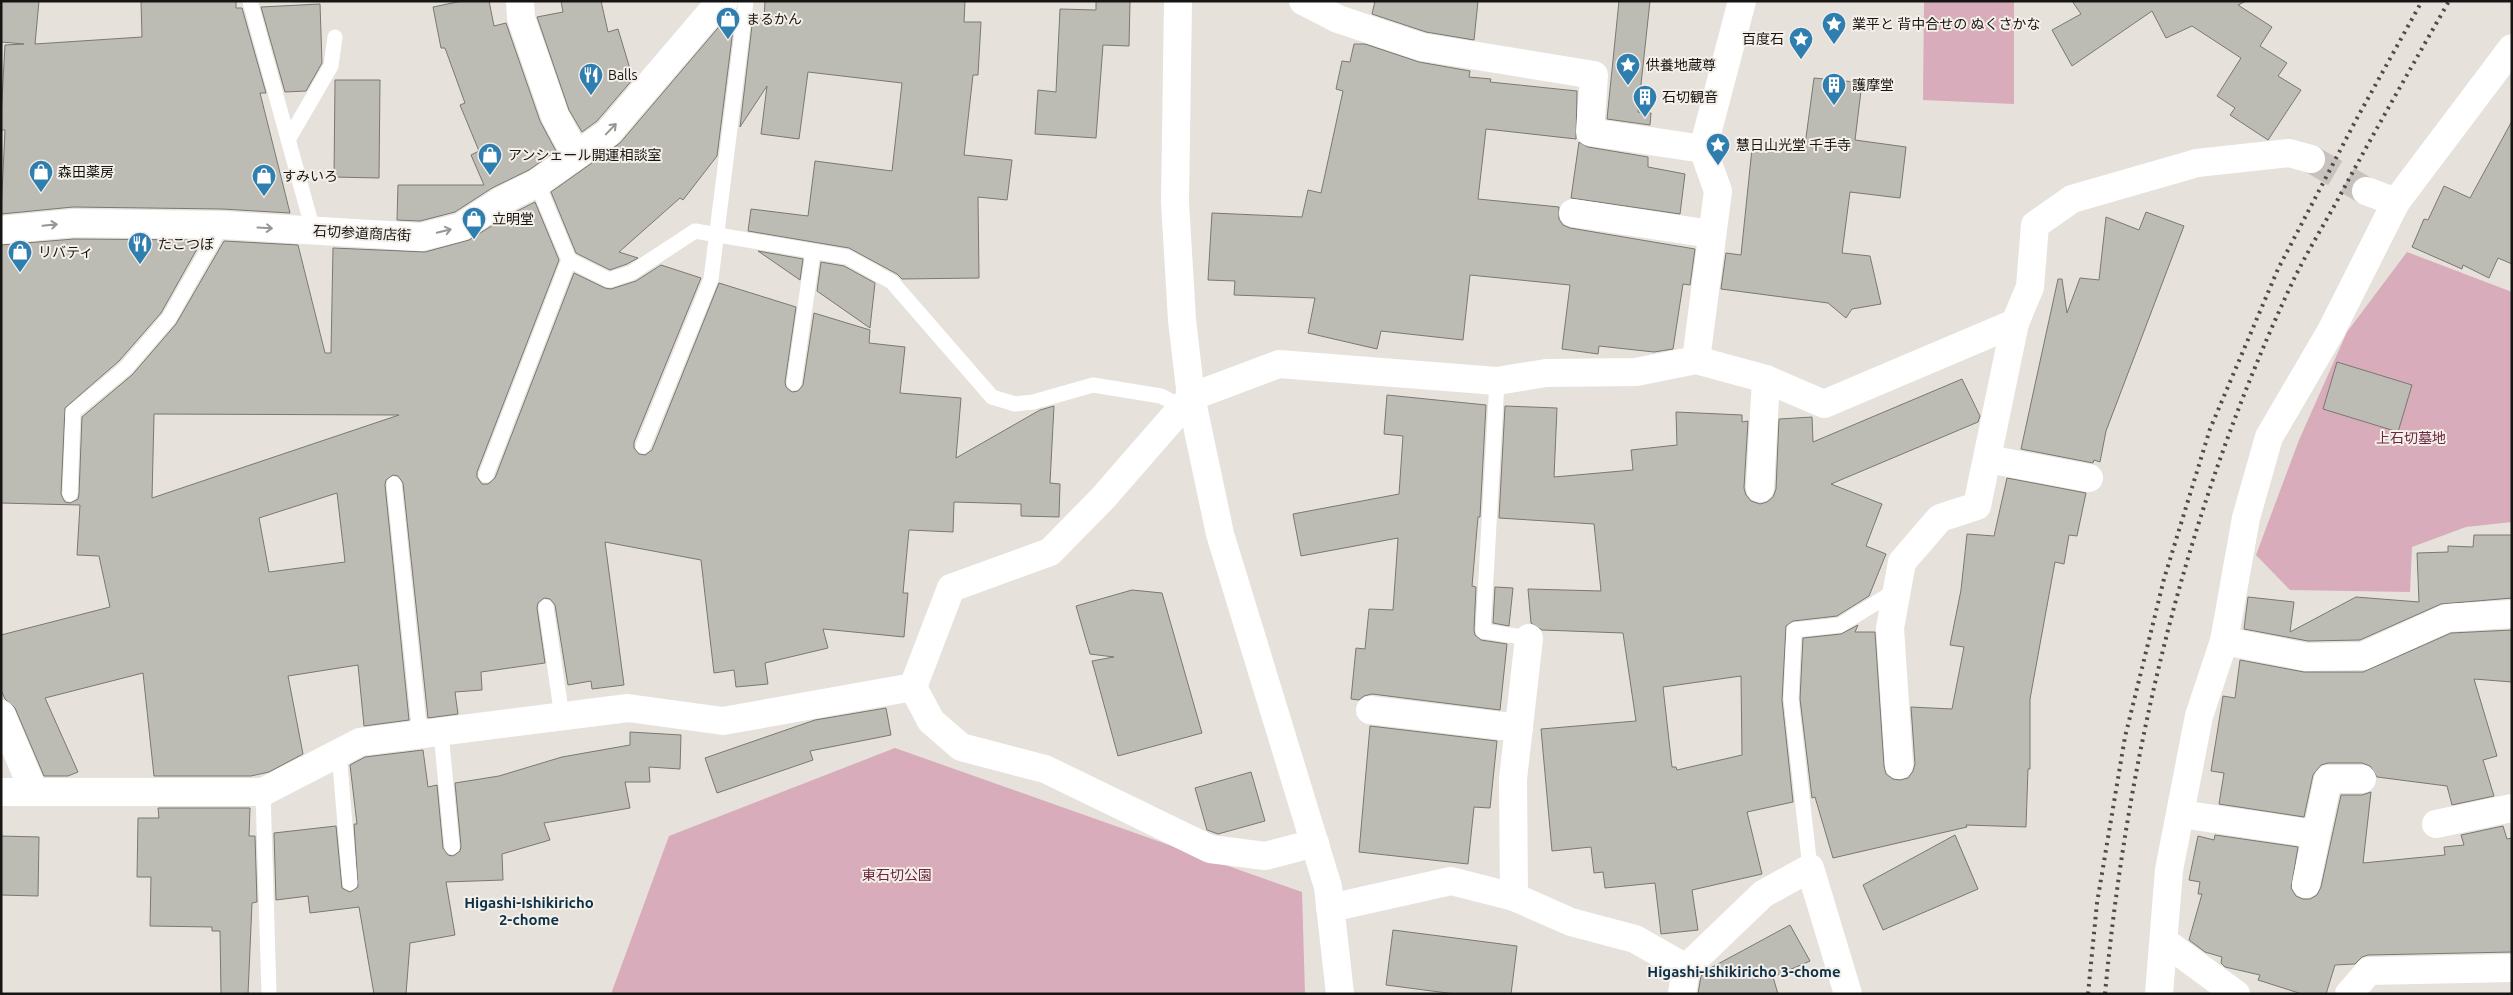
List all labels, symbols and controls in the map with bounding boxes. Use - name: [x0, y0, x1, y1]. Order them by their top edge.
- shop icon: まるかん: [715, 6, 741, 40]
- place label: まるかん: [746, 11, 802, 27]
- place icon: 業平と 背中合せの ぬくさかな: [1821, 11, 1847, 45]
- place label: 業平と 背中合せの ぬくさかな: [1852, 16, 2040, 32]
- place icon: 百度石: [1788, 26, 1814, 60]
- place label: 百度石: [1742, 31, 1784, 47]
- place icon: 供養地蔵尊: [1615, 52, 1641, 86]
- place label: 供養地蔵尊: [1646, 57, 1716, 73]
- restaurant icon: Balls: [578, 62, 604, 96]
- place label: Balls: [608, 67, 638, 83]
- building icon: 護摩堂: [1821, 72, 1847, 106]
- place label: 護摩堂: [1852, 77, 1894, 93]
- building icon: 石切観音: [1632, 84, 1658, 118]
- place label: 石切観音: [1662, 89, 1718, 105]
- one-way arrow: [605, 123, 617, 135]
- place icon: 慧日山光堂 千手寺: [1705, 132, 1731, 166]
- place label: 慧日山光堂 千手寺: [1736, 137, 1851, 153]
- shop icon: アンシェール開運相談室: [477, 142, 503, 176]
- place label: アンシェール開運相談室: [508, 147, 661, 163]
- shop icon: 森田薬房: [28, 159, 54, 193]
- shop icon: すみいろ: [251, 163, 277, 197]
- place label: 森田薬房: [58, 164, 114, 180]
- place label: すみいろ: [282, 168, 338, 184]
- shop icon: 立明堂: [461, 206, 487, 240]
- place label: 立明堂: [492, 211, 534, 227]
- one-way arrow: [41, 220, 57, 230]
- street label: 石切参道商店街: [313, 222, 411, 244]
- one-way arrow: [256, 223, 272, 232]
- one-way arrow: [435, 226, 451, 235]
- restaurant icon: たこつぼ: [127, 231, 153, 265]
- place label: たこつぼ: [158, 236, 214, 252]
- shop icon: リバティ: [7, 239, 33, 273]
- place label: リバティ: [38, 244, 93, 260]
- park label: 上石切墓地: [2376, 430, 2446, 446]
- park label: 東石切公園: [862, 867, 932, 883]
- district label: Higashi-Ishikiricho 2-chome: [464, 894, 594, 928]
- district label: Higashi-Ishikiricho 3-chome: [1647, 963, 1841, 980]

